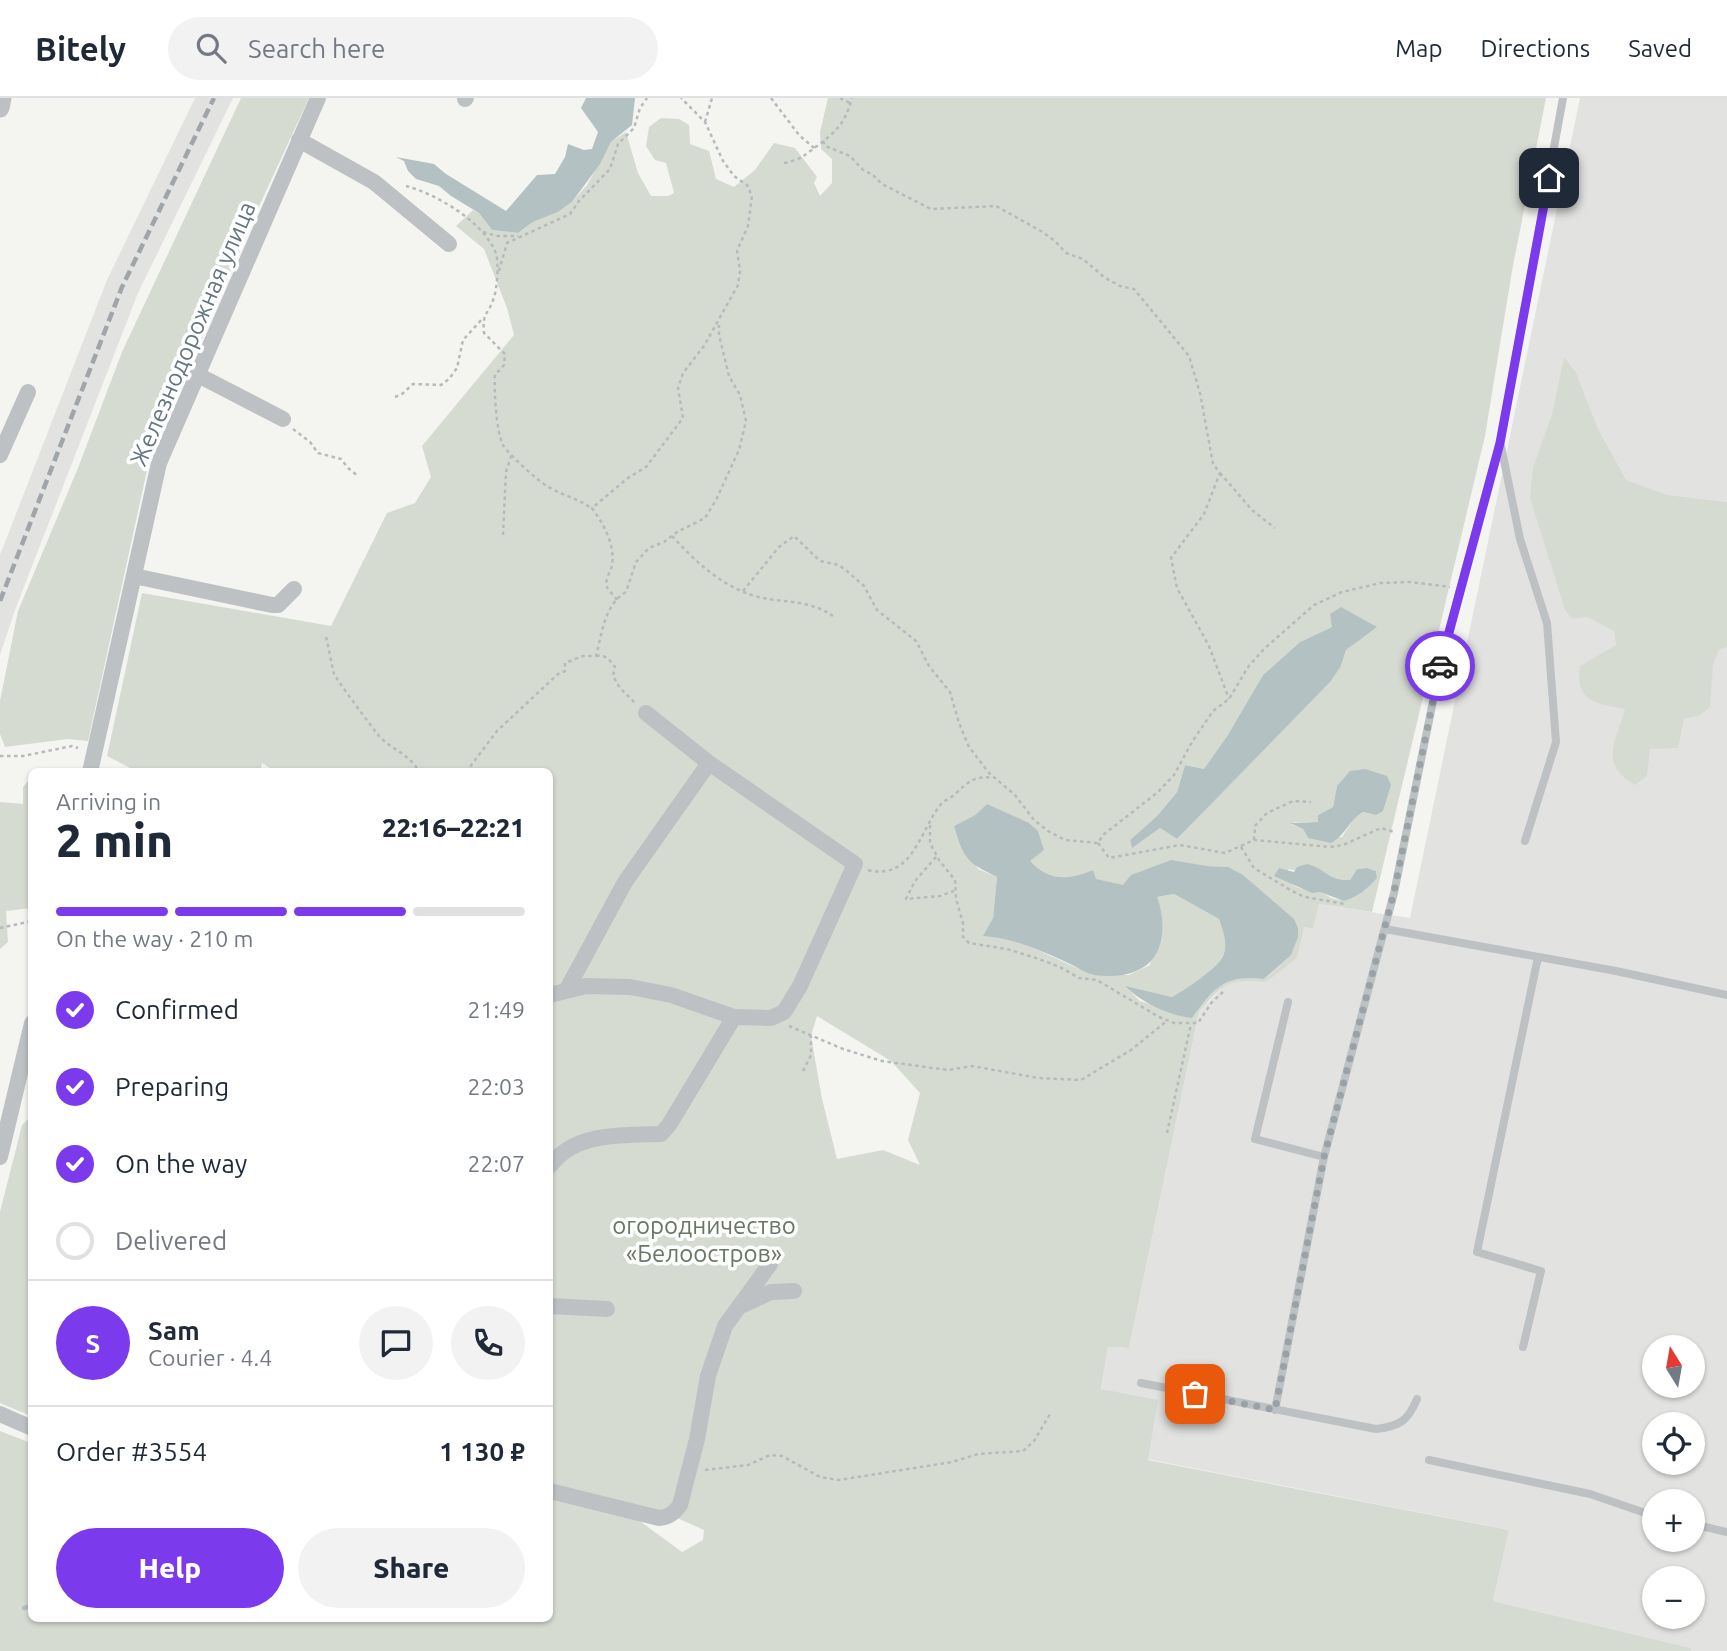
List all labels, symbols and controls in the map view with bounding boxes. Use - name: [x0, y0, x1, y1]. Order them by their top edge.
- search box: [168, 17, 658, 80]
- icon: search: [192, 29, 230, 67]
- text: Bitely: [35, 30, 126, 67]
- text: Search here: [248, 34, 385, 63]
- text: Map: [1395, 35, 1442, 62]
- text: Directions: [1480, 35, 1590, 62]
- text: Saved: [1628, 35, 1692, 62]
- pin: [1519, 148, 1579, 208]
- icon: home: [1530, 159, 1568, 197]
- street label: Железнодорожная улица: [125, 198, 261, 470]
- courier: [1405, 631, 1475, 701]
- icon: car: [1421, 647, 1459, 685]
- text: Arriving in: [56, 789, 161, 814]
- text: 22:16–22:21: [382, 813, 525, 842]
- text: 2 min: [56, 814, 173, 866]
- text: On the way · 210 m: [56, 926, 253, 951]
- icon: check: [56, 991, 94, 1029]
- text: Confirmed: [115, 995, 239, 1024]
- text: 21:49: [467, 997, 525, 1022]
- icon: check: [56, 1068, 94, 1106]
- text: Preparing: [115, 1072, 229, 1101]
- text: 22:03: [467, 1074, 525, 1099]
- icon: check: [56, 1145, 94, 1183]
- text: On the way: [115, 1149, 247, 1178]
- text: 22:07: [467, 1151, 525, 1176]
- park label: огородничество «Белоостров»: [612, 1212, 796, 1267]
- text: Delivered: [115, 1226, 227, 1255]
- button: chat: [359, 1306, 433, 1380]
- button: phone: [451, 1306, 525, 1380]
- text: Sam: [148, 1316, 200, 1345]
- text: S: [86, 1329, 100, 1358]
- north arrow: [1642, 1335, 1704, 1398]
- map controls: [1642, 1335, 1705, 1629]
- text: Courier · 4.4: [148, 1345, 272, 1370]
- pin: [1165, 1364, 1225, 1424]
- icon: bag: [1176, 1375, 1214, 1413]
- button: locate: [1642, 1412, 1705, 1475]
- text: Order #3554: [56, 1437, 207, 1466]
- text: 1 130 ₽: [439, 1437, 525, 1466]
- button: +: [1642, 1489, 1705, 1552]
- button: Help: [56, 1528, 284, 1608]
- button: Share: [298, 1528, 525, 1608]
- button: −: [1642, 1566, 1705, 1629]

